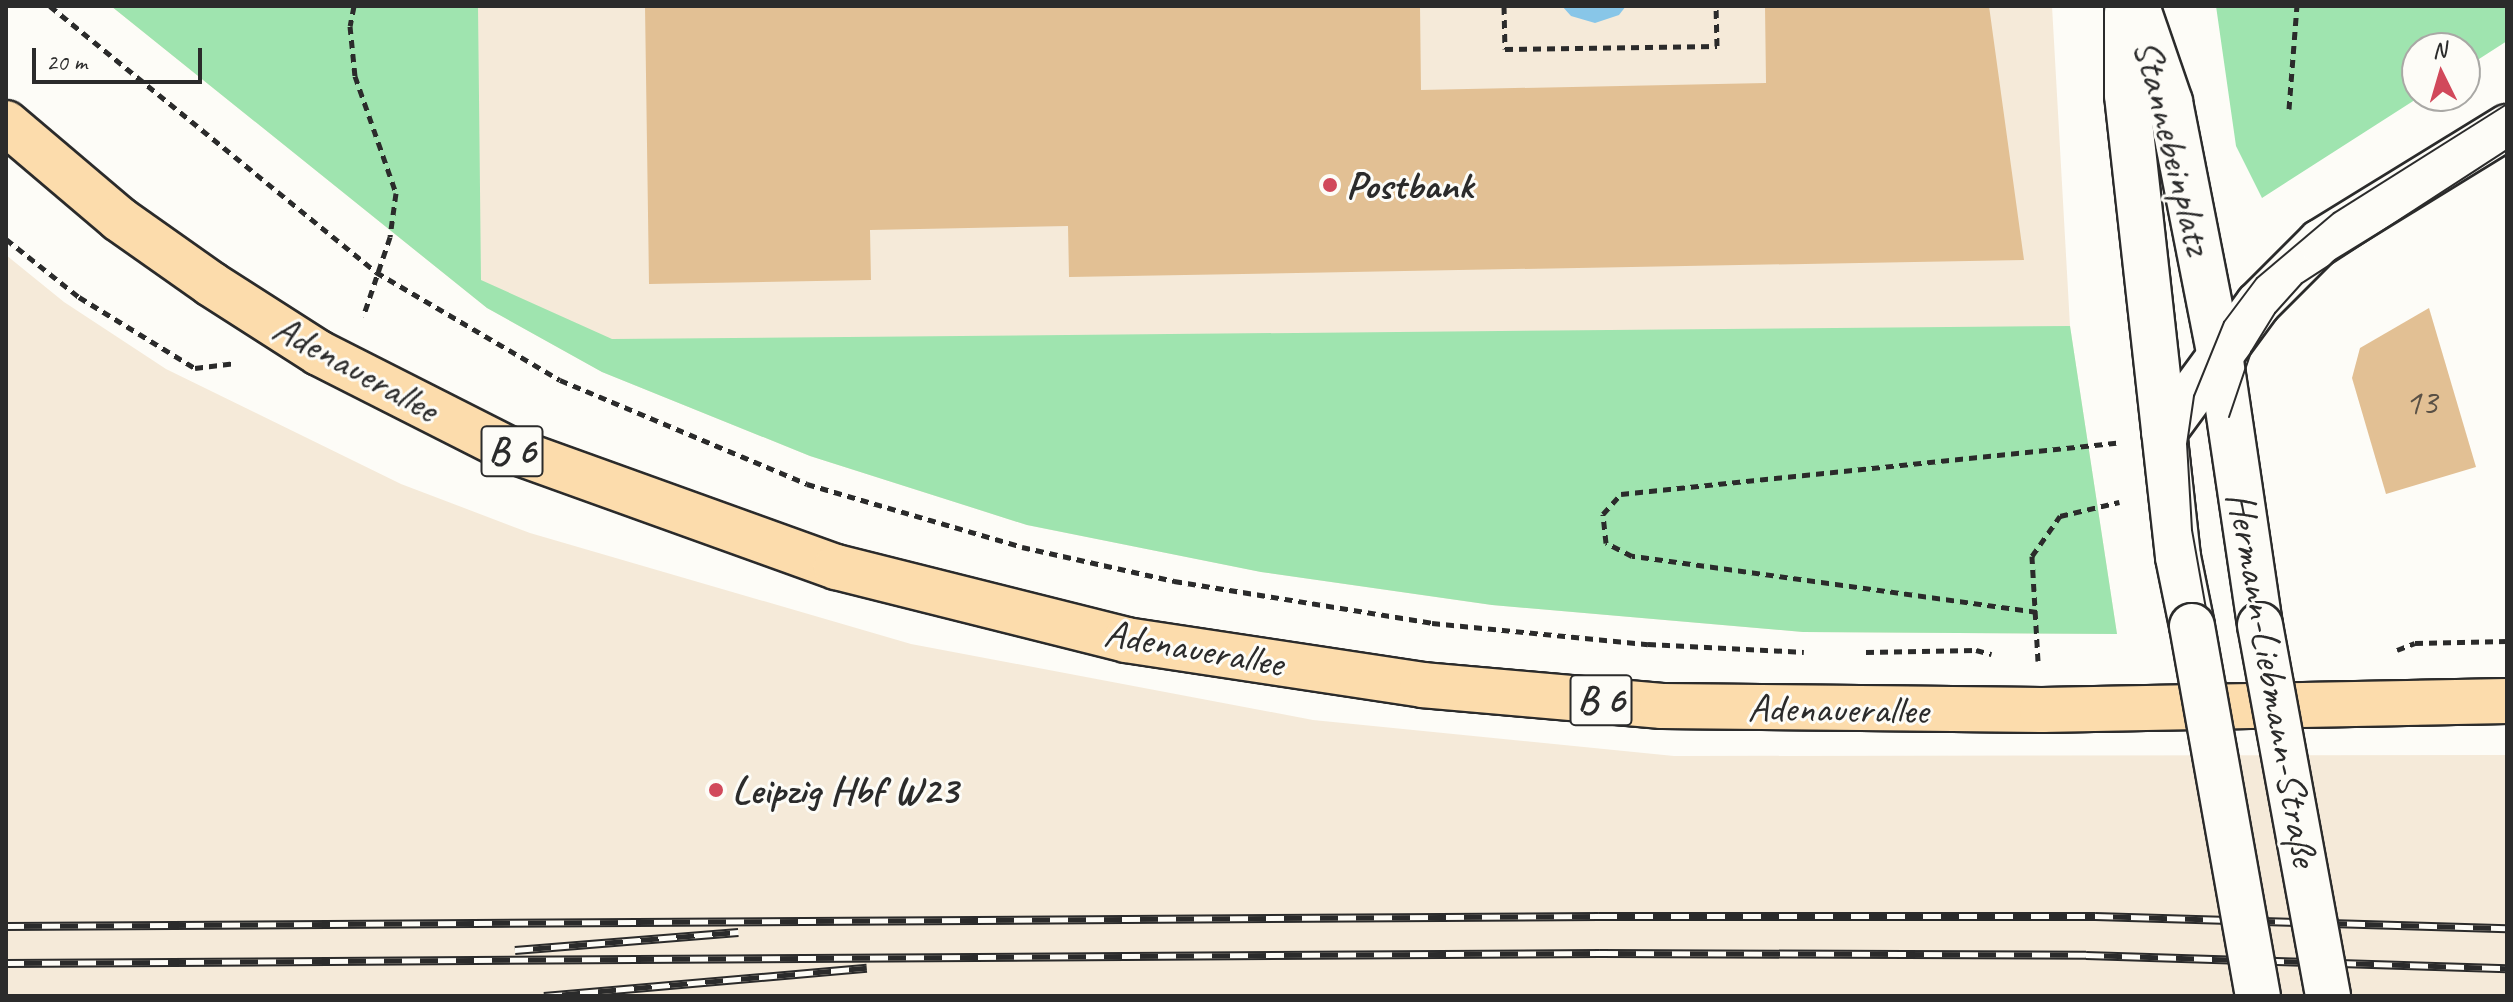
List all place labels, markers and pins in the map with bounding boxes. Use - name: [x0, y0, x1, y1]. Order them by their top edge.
- place label: Postbank: [1346, 161, 1473, 209]
- marker: Postbank: [1321, 176, 1339, 194]
- place label: Leipzig Hbf W23: [732, 766, 958, 814]
- marker: Leipzig Hbf W23: [707, 781, 725, 799]

